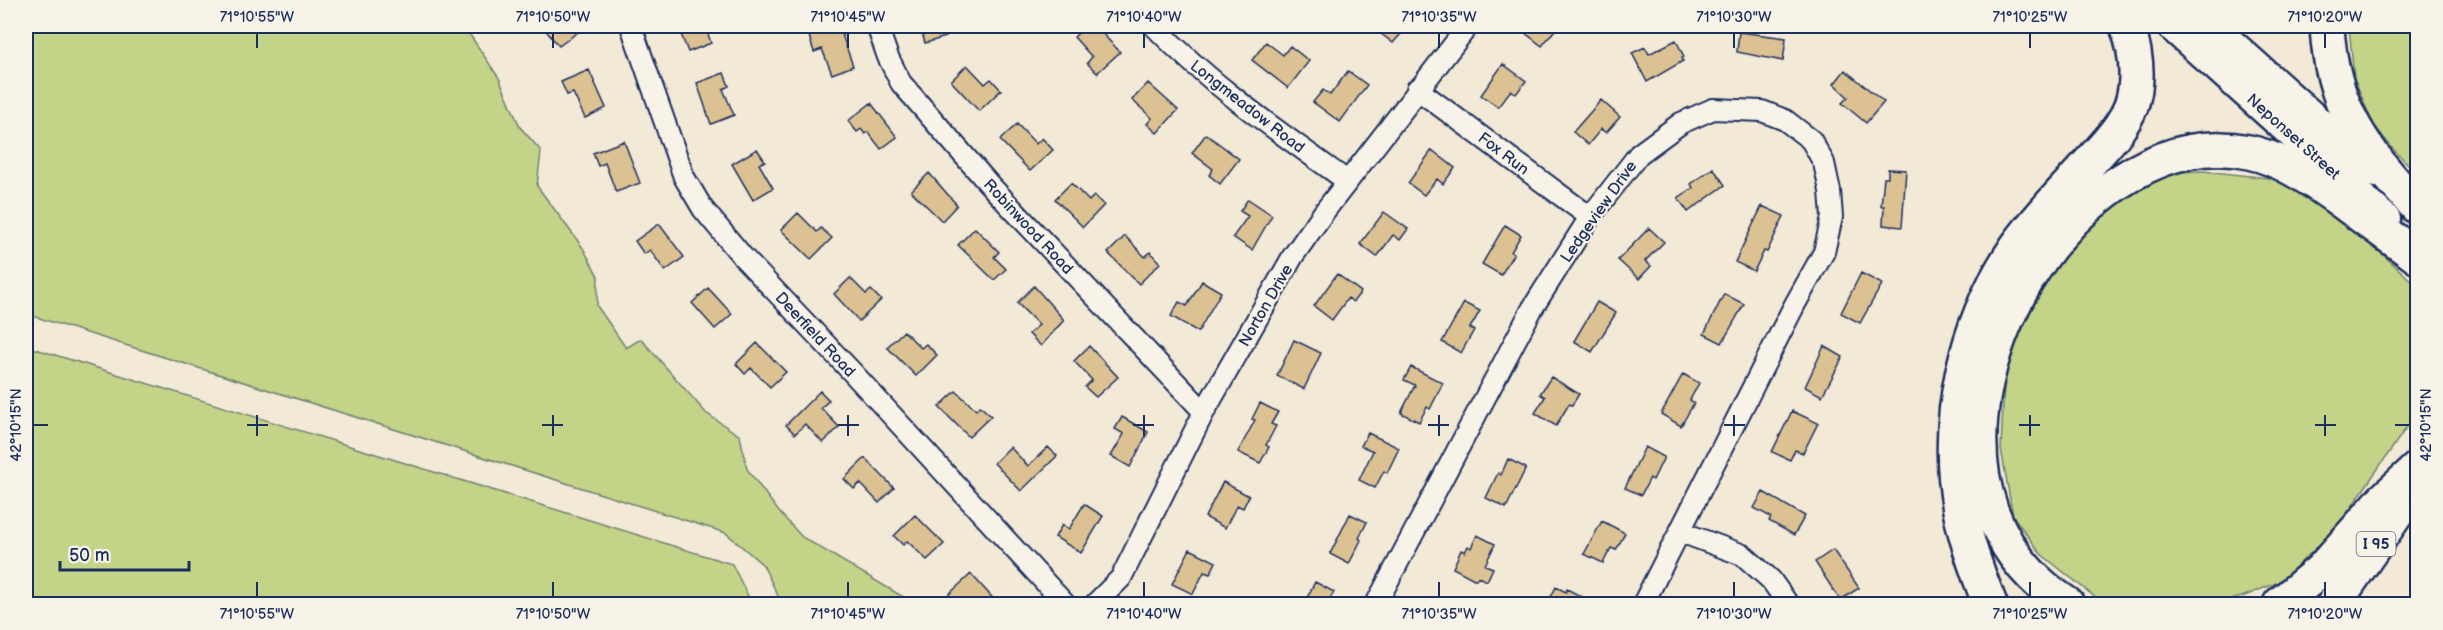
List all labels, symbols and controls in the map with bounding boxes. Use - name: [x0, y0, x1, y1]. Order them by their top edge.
- text: 71°10'55"W: [220, 8, 295, 27]
- text: 71°10'50"W: [516, 8, 591, 27]
- text: 71°10'45"W: [810, 8, 886, 27]
- text: 71°10'40"W: [1106, 8, 1182, 27]
- text: 71°10'35"W: [1401, 8, 1477, 27]
- text: 71°10'30"W: [1696, 8, 1772, 27]
- text: 71°10'25"W: [1993, 8, 2068, 27]
- text: 71°10'20"W: [2287, 8, 2363, 27]
- street label: Longmeadow Road: [1186, 57, 1308, 158]
- street label: Neponset Street: [2242, 90, 2344, 184]
- street label: Fox Run: [1474, 129, 1532, 179]
- street label: Ledgeview Drive: [1557, 157, 1642, 266]
- street label: Robinwood Road: [979, 176, 1077, 279]
- street label: Norton Drive: [1235, 261, 1298, 350]
- street label: Deerfield Road: [771, 289, 859, 381]
- text: 42°10'15"N: [7, 388, 26, 462]
- text: 42°10'15"N: [2417, 388, 2436, 462]
- road number: I 95: [2356, 532, 2396, 556]
- scale bar: [60, 534, 189, 572]
- text: 50 m: [69, 545, 110, 566]
- text: 71°10'55"W: [220, 605, 295, 624]
- text: 71°10'50"W: [516, 605, 591, 624]
- text: 71°10'45"W: [810, 605, 886, 624]
- text: 71°10'40"W: [1106, 605, 1182, 624]
- text: 71°10'35"W: [1401, 605, 1477, 624]
- text: 71°10'30"W: [1696, 605, 1772, 624]
- text: 71°10'25"W: [1993, 605, 2068, 624]
- text: 71°10'20"W: [2287, 605, 2363, 624]

